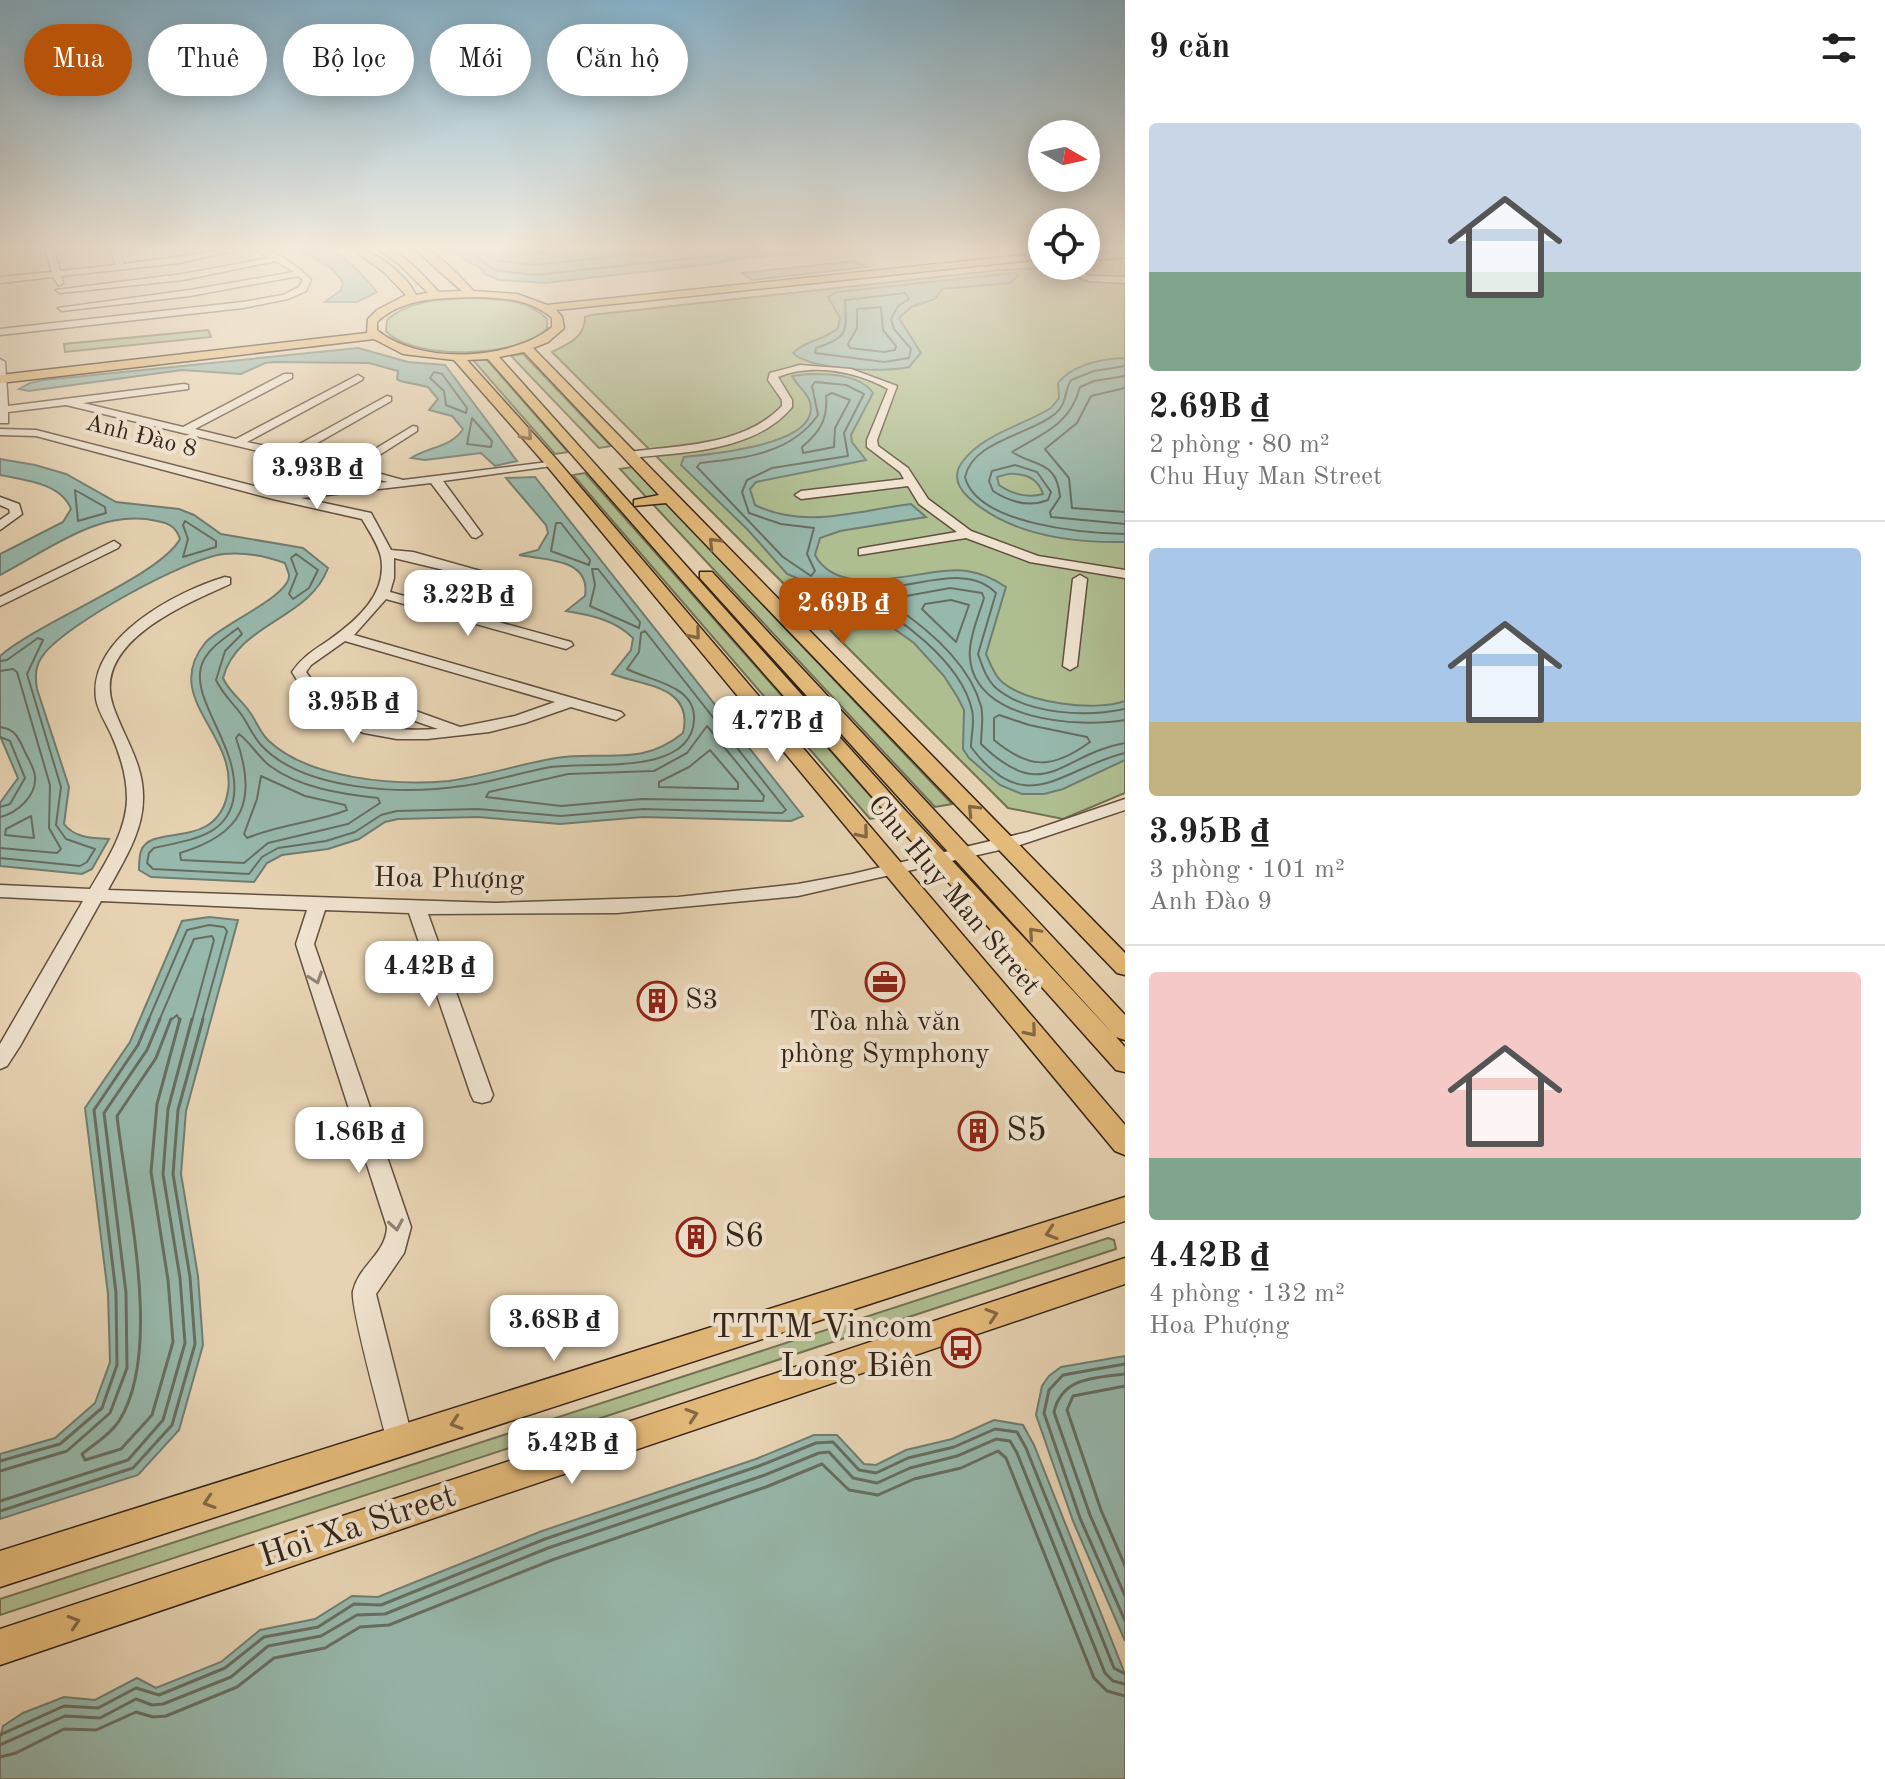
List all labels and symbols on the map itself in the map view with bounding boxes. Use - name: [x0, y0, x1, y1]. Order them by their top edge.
- north arrow: [1028, 120, 1100, 192]
- street label: Anh Đào 8: [83, 412, 199, 462]
- one-way arrow: [518, 426, 532, 441]
- pin: 3.93B ₫: [243, 443, 391, 511]
- one-way arrow: [709, 538, 723, 552]
- pin: 3.22B ₫: [394, 570, 542, 638]
- pin: 2.69B ₫: [769, 578, 917, 646]
- one-way arrow: [685, 625, 700, 639]
- pin: 3.95B ₫: [279, 677, 427, 745]
- pin: 4.77B ₫: [703, 696, 851, 764]
- street label: Chu Huy Man Street: [862, 791, 1044, 1001]
- one-way arrow: [968, 805, 983, 819]
- one-way arrow: [853, 823, 868, 838]
- street label: Hoa Phượng: [373, 865, 525, 895]
- one-way arrow: [1029, 927, 1043, 942]
- pin: 4.42B ₫: [355, 941, 503, 1009]
- office icon: Tòa nhà văn phòng Symphony: [864, 961, 906, 1003]
- one-way arrow: [307, 970, 323, 984]
- building icon: S3: [636, 980, 678, 1022]
- place label: S3: [685, 987, 719, 1015]
- place label: Tòa nhà văn phòng Symphony: [780, 1009, 990, 1069]
- one-way arrow: [1021, 1022, 1036, 1036]
- pin: 1.86B ₫: [285, 1107, 433, 1175]
- building icon: S5: [957, 1110, 999, 1152]
- place label: S5: [1006, 1114, 1047, 1148]
- building icon: S6: [675, 1216, 717, 1258]
- one-way arrow: [387, 1218, 404, 1232]
- place label: S6: [724, 1220, 765, 1254]
- one-way arrow: [1044, 1224, 1058, 1240]
- pin: 3.68B ₫: [480, 1295, 628, 1363]
- one-way arrow: [984, 1309, 998, 1325]
- place label: TTTM Vincom Long Biên: [711, 1311, 933, 1384]
- bus stop icon: TTTM Vincom Long Biên: [940, 1327, 982, 1369]
- one-way arrow: [685, 1409, 699, 1425]
- one-way arrow: [450, 1414, 464, 1430]
- pin: 5.42B ₫: [498, 1418, 646, 1486]
- street label: Hoi Xa Street: [256, 1479, 460, 1575]
- one-way arrow: [202, 1493, 216, 1509]
- one-way arrow: [66, 1615, 80, 1631]

